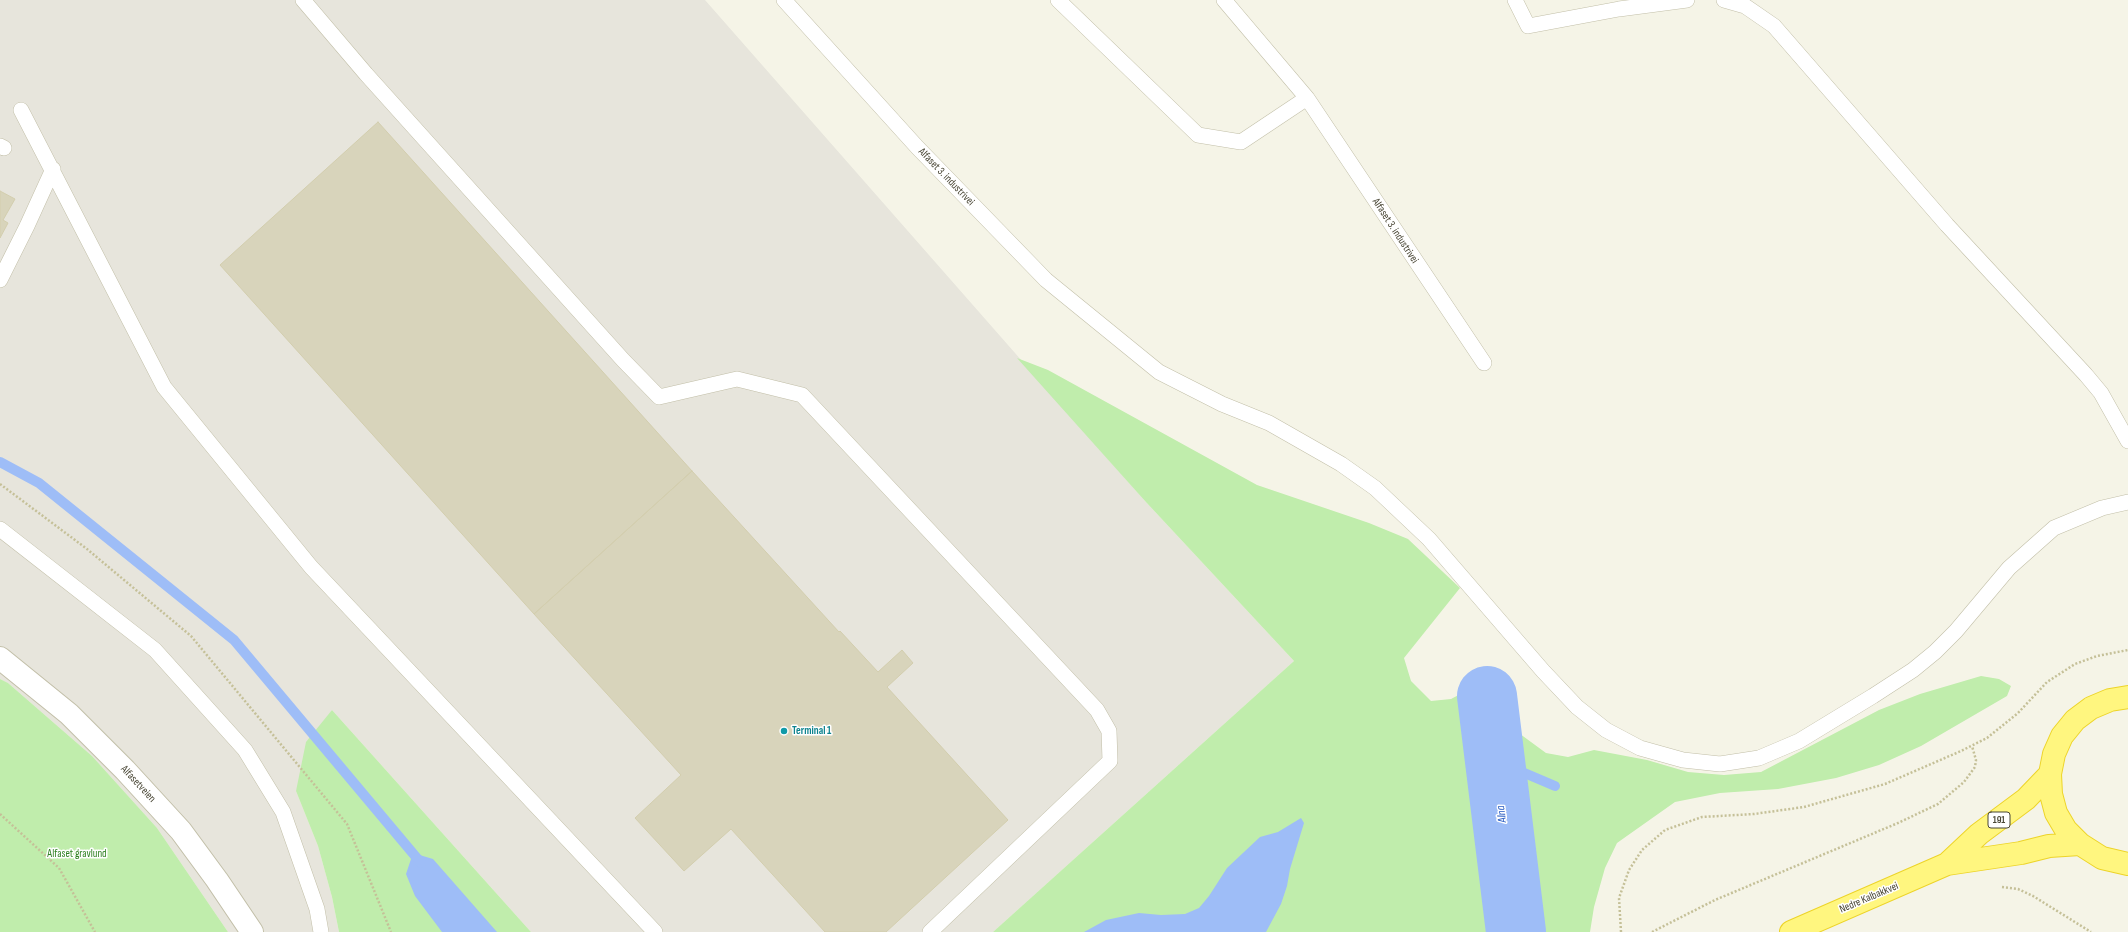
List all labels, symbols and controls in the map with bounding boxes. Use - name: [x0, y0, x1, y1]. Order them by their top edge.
- street label: Alfaset 3. industrivei: [915, 145, 977, 209]
- street label: Alfaset 3. industrivei: [1369, 196, 1421, 266]
- place label: Terminal 1: [792, 724, 831, 738]
- marker: Terminal 1: [779, 726, 789, 736]
- street label: Alfasetveien: [118, 763, 158, 805]
- water label: Alna: [1494, 805, 1510, 823]
- road number: 191: [1988, 812, 2010, 828]
- park label: Alfaset gravlund: [47, 847, 107, 861]
- street label: Nedre Kalbakkvei: [1838, 880, 1900, 916]

